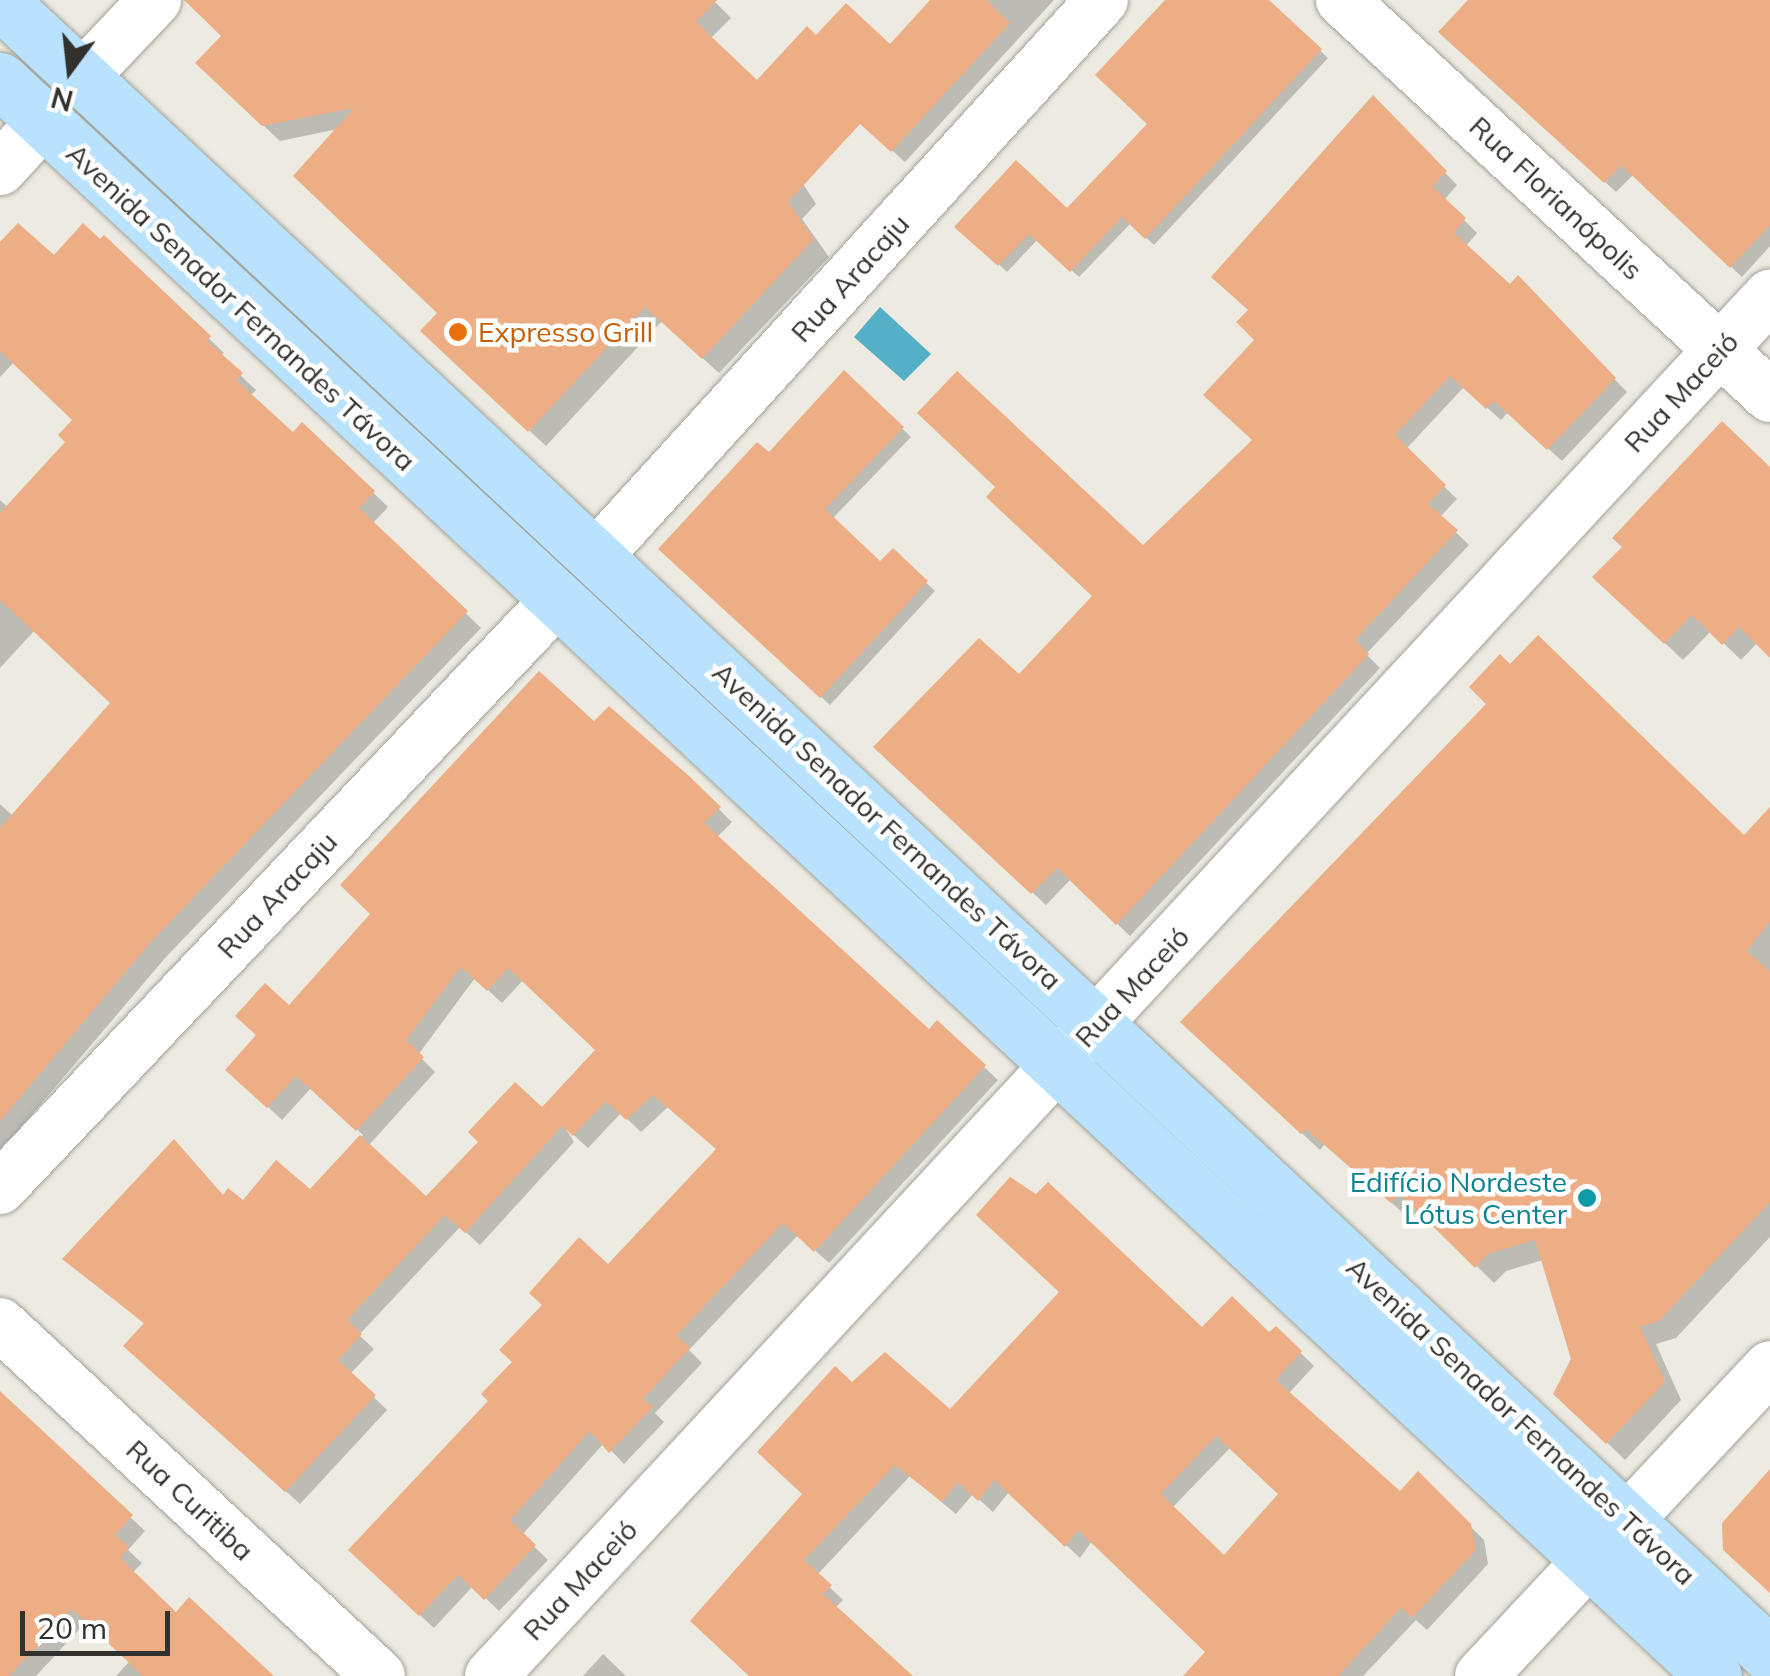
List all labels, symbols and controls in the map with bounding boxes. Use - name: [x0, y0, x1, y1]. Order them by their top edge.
- north arrow: [20, 20, 120, 120]
- text: N: [47, 80, 77, 119]
- street label: Rua Florianópolis: [1463, 109, 1649, 287]
- street label: Avenida Senador Fernandes Távora: [60, 136, 422, 478]
- street label: Rua Aracaju: [784, 207, 916, 349]
- place label: Expresso Grill: [478, 315, 653, 349]
- marker: Expresso Grill: [447, 321, 469, 343]
- street label: Rua Maceió: [1617, 325, 1745, 459]
- street label: Avenida Senador Fernandes Távora: [706, 655, 1068, 997]
- street label: Rua Aracaju: [210, 825, 344, 965]
- street label: Rua Maceió: [1068, 920, 1196, 1054]
- place label: Edifício Nordeste Lótus Center: [1350, 1165, 1567, 1231]
- marker: Edifício Nordeste Lótus Center: [1576, 1187, 1598, 1209]
- street label: Avenida Senador Fernandes Távora: [1340, 1250, 1702, 1592]
- street label: Rua Curitiba: [119, 1433, 261, 1567]
- street label: Rua Maceió: [516, 1513, 644, 1647]
- scale bar: [25, 1591, 175, 1653]
- text: 20 m: [37, 1609, 107, 1647]

